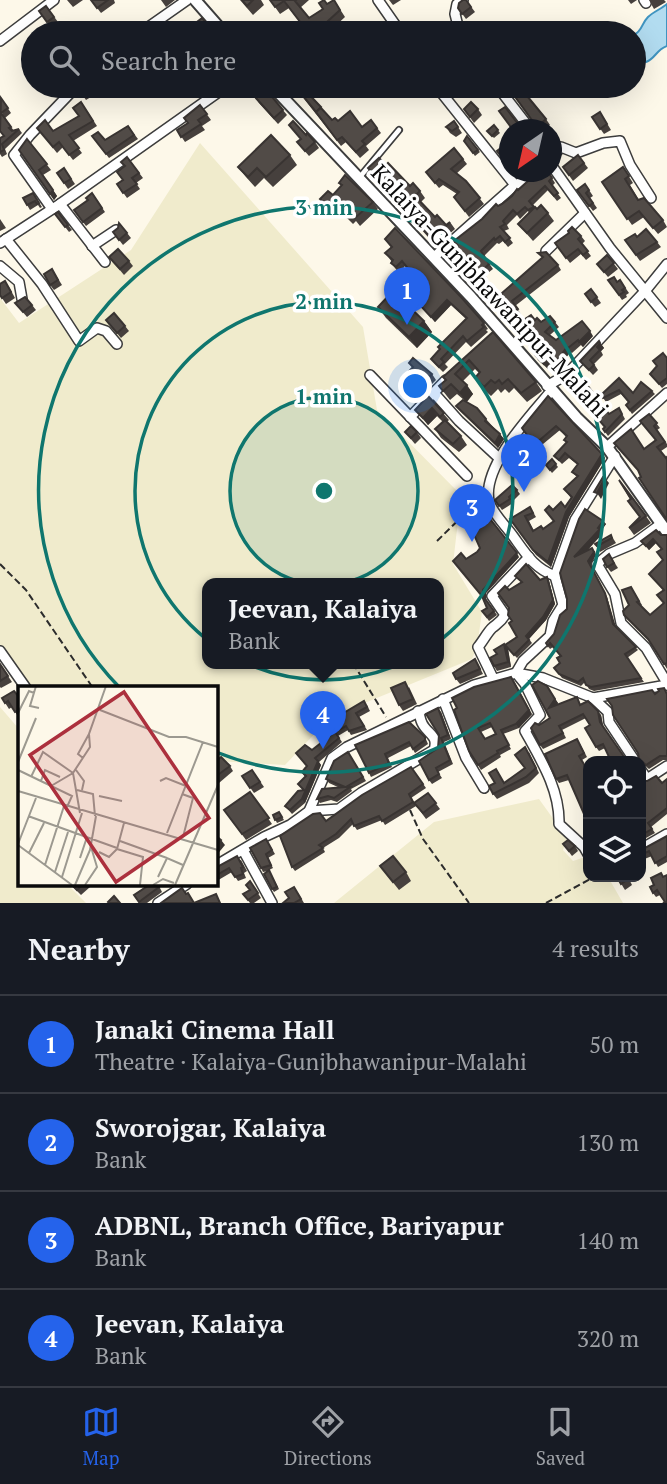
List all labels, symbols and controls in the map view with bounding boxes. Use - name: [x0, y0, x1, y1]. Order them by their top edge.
- search box: [21, 21, 646, 98]
- icon: search: [45, 41, 83, 79]
- text: Search here: [101, 43, 236, 77]
- north arrow: [499, 119, 562, 182]
- street label: Kalaiya-Gunjbhawanipur-Malahi: [365, 157, 616, 424]
- text: 3 min: [295, 193, 353, 221]
- pin: 1: [384, 267, 430, 325]
- text: 2 min: [295, 287, 353, 315]
- your location: [398, 369, 432, 403]
- text: 1 min: [295, 382, 353, 410]
- pin: 2: [501, 434, 547, 492]
- centre of rings: [312, 479, 336, 503]
- pin: 3: [449, 484, 495, 542]
- popup: [202, 578, 444, 669]
- text: Jeevan, Kalaiya: [228, 591, 418, 625]
- text: Bank: [228, 625, 280, 656]
- inset map: [18, 686, 217, 886]
- pin: 4: [300, 691, 346, 749]
- map controls: [583, 756, 646, 882]
- button: locate: [583, 756, 646, 819]
- button: layers: [583, 819, 646, 882]
- text: Nearby: [28, 929, 130, 969]
- text: 4 results: [552, 933, 639, 964]
- text: Janaki Cinema Hall: [95, 1012, 335, 1046]
- text: 1: [45, 1029, 58, 1060]
- text: 50 m: [589, 1029, 639, 1060]
- text: Theatre · Kalaiya-Gunjbhawanipur-Malahi: [95, 1046, 527, 1077]
- text: Sworojgar, Kalaiya: [95, 1110, 326, 1144]
- text: 2: [45, 1127, 58, 1158]
- text: 130 m: [577, 1127, 639, 1158]
- text: Bank: [95, 1144, 146, 1175]
- text: ADBNL, Branch Office, Bariyapur: [95, 1208, 504, 1242]
- text: 3: [45, 1225, 58, 1256]
- text: 140 m: [577, 1225, 639, 1256]
- text: Bank: [95, 1242, 146, 1273]
- text: Jeevan, Kalaiya: [95, 1306, 284, 1340]
- text: 4: [45, 1323, 58, 1354]
- text: 320 m: [577, 1323, 639, 1354]
- text: Bank: [95, 1340, 146, 1371]
- tab: Map: [82, 1403, 120, 1470]
- tab: Directions: [284, 1403, 372, 1470]
- tab: Saved: [536, 1403, 585, 1470]

